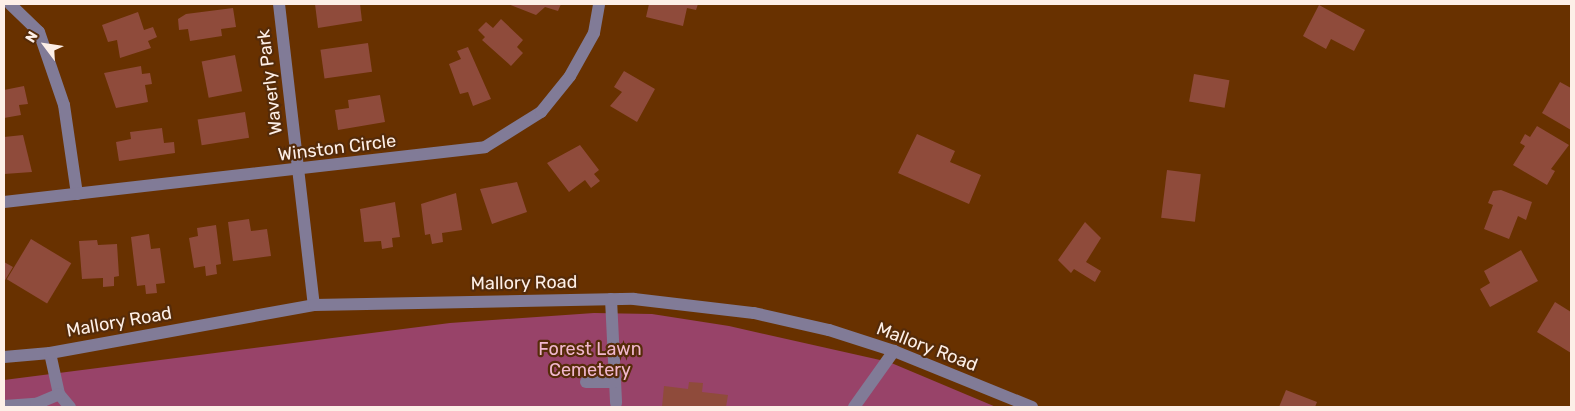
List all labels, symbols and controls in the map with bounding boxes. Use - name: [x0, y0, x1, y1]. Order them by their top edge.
- north arrow: [20, 20, 70, 70]
- text: N: [22, 28, 42, 46]
- street label: Waverly Park: [253, 28, 287, 136]
- street label: Winston Circle: [277, 130, 397, 166]
- street label: Mallory Road: [470, 271, 578, 295]
- street label: Mallory Road: [64, 302, 174, 342]
- street label: Mallory Road: [873, 318, 981, 376]
- park label: Forest Lawn Cemetery: [538, 339, 642, 382]

